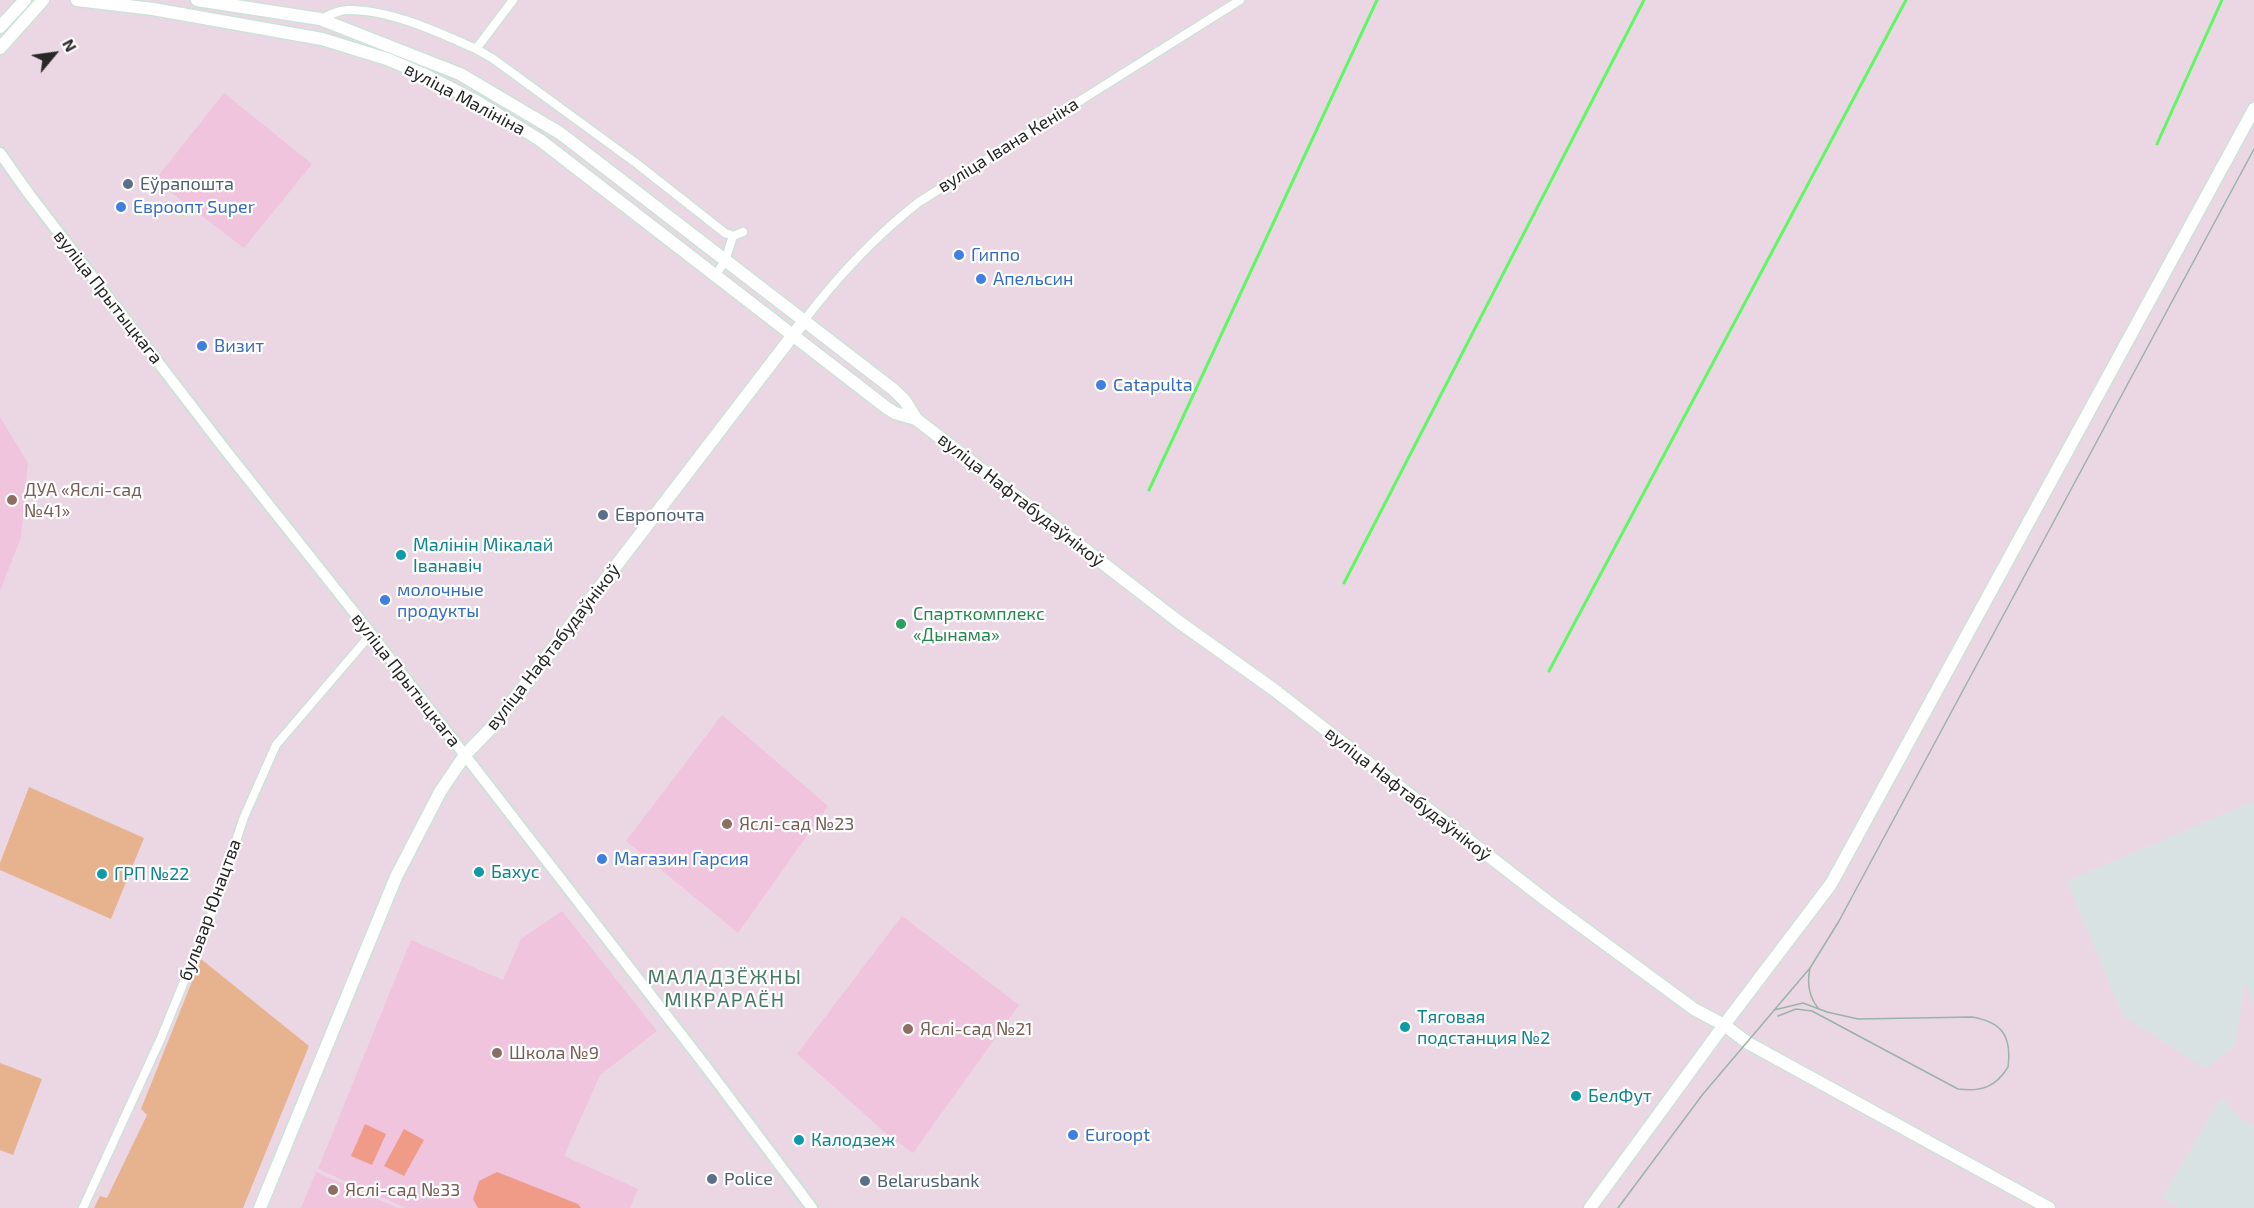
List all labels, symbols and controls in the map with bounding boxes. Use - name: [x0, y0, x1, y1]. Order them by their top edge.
- north arrow: [24, 24, 84, 84]
- text: N: [59, 35, 81, 55]
- street label: вуліца Малініна: [401, 58, 529, 140]
- street label: вуліца Івана Кеніка: [934, 93, 1082, 197]
- place label: Еўрапошта: [140, 173, 234, 195]
- marker: Еўрапошта: [121, 177, 135, 191]
- place label: Евроопт Super: [133, 196, 255, 218]
- marker: Евроопт Super: [114, 200, 128, 214]
- street label: вуліца Прытыцкага: [49, 226, 167, 368]
- place label: Гиппо: [971, 244, 1020, 266]
- marker: Гиппо: [952, 248, 966, 262]
- place label: Апельсин: [993, 268, 1074, 290]
- marker: Апельсин: [974, 272, 988, 286]
- place label: Визит: [214, 335, 264, 357]
- marker: Визит: [195, 339, 209, 353]
- place label: Catapulta: [1113, 374, 1193, 396]
- marker: Catapulta: [1094, 378, 1108, 392]
- street label: вуліца Нафтабудаўнікоў: [933, 428, 1109, 572]
- place label: ДУА «Яслі-сад №41»: [24, 479, 142, 522]
- marker: ДУА «Яслі-сад №41»: [5, 493, 19, 507]
- place label: Европочта: [615, 504, 705, 526]
- marker: Европочта: [596, 508, 610, 522]
- place label: Малінін Мікалай Іванавіч: [413, 534, 553, 576]
- marker: Малінін Мікалай Іванавіч: [394, 548, 408, 562]
- street label: вуліца Нафтабудаўнікоў: [481, 559, 625, 735]
- place label: молочные продукты: [397, 579, 484, 622]
- marker: молочные продукты: [378, 593, 392, 607]
- place label: Спарткомплекс «Дынама»: [913, 603, 1045, 646]
- street label: вуліца Прытыцкага: [347, 609, 465, 751]
- marker: Спарткомплекс «Дынама»: [894, 617, 908, 631]
- street label: вуліца Нафтабудаўнікоў: [1320, 722, 1496, 866]
- place label: Яслі-сад №23: [739, 813, 854, 835]
- marker: Яслі-сад №23: [720, 817, 734, 831]
- street label: бульвар Юнацтва: [174, 836, 246, 984]
- place label: Магазин Гарсия: [614, 848, 749, 870]
- marker: Магазин Гарсия: [595, 852, 609, 866]
- place label: Бахус: [491, 861, 540, 883]
- place label: ГРП №22: [114, 863, 189, 885]
- marker: Бахус: [472, 865, 486, 879]
- marker: ГРП №22: [95, 867, 109, 881]
- district label: МАЛАДЗЁЖНЫ МІКРАРАЁН: [648, 965, 802, 1012]
- place label: Тяговая подстанция №2: [1417, 1006, 1550, 1048]
- place label: Яслі-сад №21: [920, 1018, 1032, 1040]
- marker: Тяговая подстанция №2: [1398, 1020, 1412, 1034]
- marker: Яслі-сад №21: [901, 1022, 915, 1036]
- place label: Школа №9: [509, 1042, 599, 1064]
- marker: Школа №9: [490, 1046, 504, 1060]
- place label: БелФут: [1588, 1085, 1652, 1107]
- marker: БелФут: [1569, 1089, 1583, 1103]
- place label: Euroopt: [1085, 1124, 1150, 1146]
- marker: Euroopt: [1066, 1128, 1080, 1142]
- place label: Калодзеж: [811, 1129, 895, 1151]
- marker: Калодзеж: [792, 1133, 806, 1147]
- place label: Police: [724, 1168, 773, 1190]
- place label: Belarusbank: [877, 1170, 979, 1192]
- marker: Police: [705, 1172, 719, 1186]
- marker: Belarusbank: [858, 1174, 872, 1188]
- place label: Яслі-сад №33: [345, 1179, 460, 1201]
- marker: Яслі-сад №33: [326, 1183, 340, 1197]

